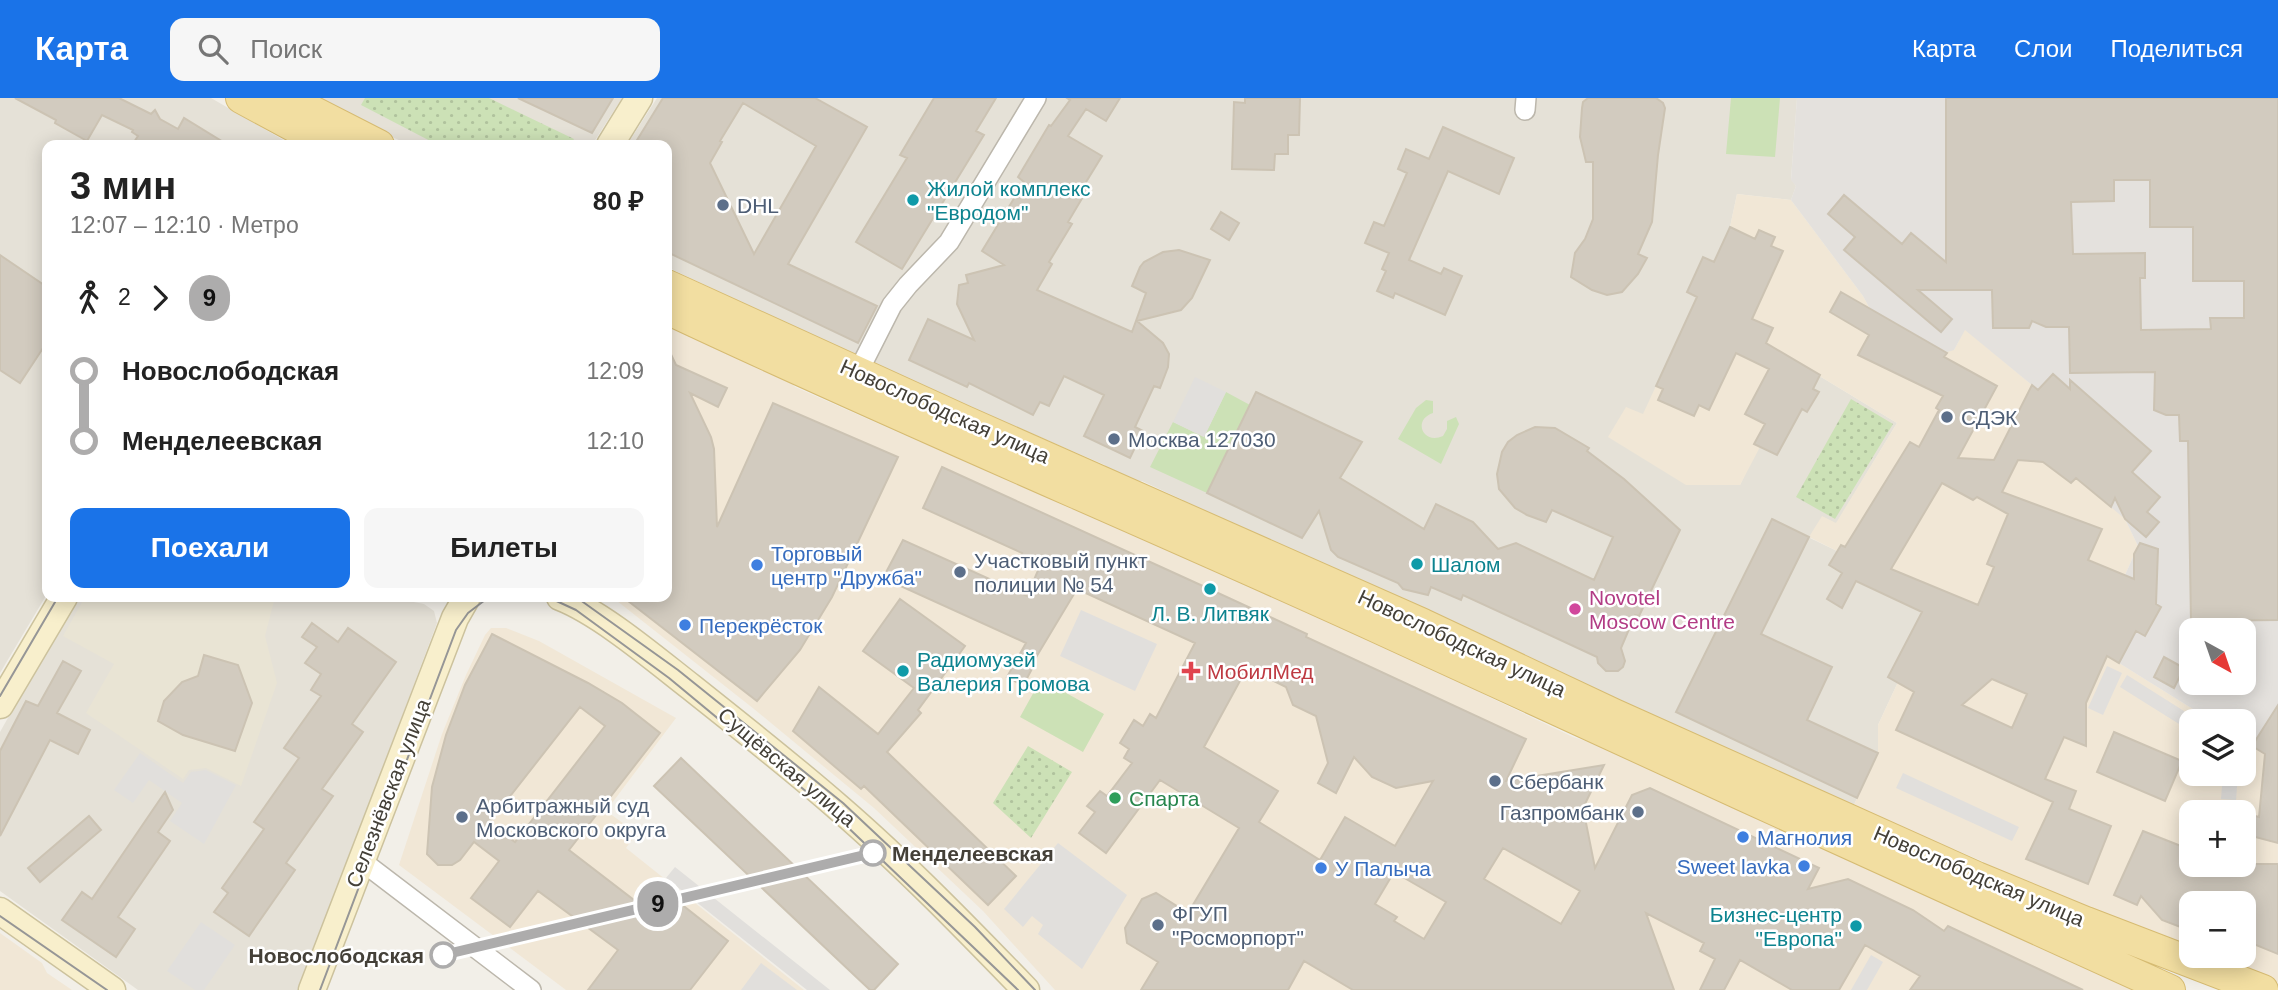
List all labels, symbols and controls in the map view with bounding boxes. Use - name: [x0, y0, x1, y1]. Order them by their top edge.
- search box: [170, 18, 660, 81]
- text: Карта: [35, 30, 128, 67]
- icon: search: [194, 30, 232, 68]
- text: Поиск: [250, 34, 322, 64]
- text: Карта: [1912, 35, 1976, 62]
- text: Слои: [2014, 35, 2072, 62]
- text: Поделиться: [2110, 35, 2243, 62]
- text: 3 мин: [70, 165, 176, 207]
- place label: Жилой комплекс "Евродом": [927, 177, 1091, 224]
- text: 80 ₽: [593, 186, 644, 216]
- marker: Жилой комплекс "Евродом": [905, 192, 921, 208]
- place label: DHL: [737, 194, 779, 217]
- marker: DHL: [715, 197, 731, 213]
- text: 12:07 – 12:10 · Метро: [70, 212, 299, 238]
- icon: walk: [70, 279, 108, 317]
- icon: forward: [141, 279, 179, 317]
- text: 2: [118, 284, 131, 310]
- text: 9: [203, 284, 216, 311]
- street label: Новослободская улица: [837, 354, 1053, 468]
- text: Новослободская: [122, 356, 339, 386]
- text: 12:09: [586, 358, 644, 384]
- place label: СДЭК: [1961, 406, 2018, 429]
- marker: СДЭК: [1939, 409, 1955, 425]
- text: Менделеевская: [122, 426, 322, 456]
- text: 12:10: [586, 428, 644, 454]
- place label: Москва 127030: [1128, 428, 1276, 451]
- marker: Москва 127030: [1106, 431, 1122, 447]
- button: Поехали: [70, 508, 350, 588]
- button: Билеты: [364, 508, 644, 588]
- place label: Торговый центр "Дружба": [771, 542, 922, 589]
- place label: Участковый пункт полиции № 54: [974, 549, 1148, 596]
- place label: Шалом: [1431, 553, 1501, 576]
- marker: Шалом: [1409, 556, 1425, 572]
- marker: Торговый центр "Дружба": [749, 557, 765, 573]
- marker: Участковый пункт полиции № 54: [952, 564, 968, 580]
- marker: Л. В. Литвяк: [1202, 581, 1218, 597]
- street label: Новослободская улица: [1355, 585, 1570, 701]
- place label: Novotel Moscow Centre: [1589, 586, 1735, 633]
- marker: Novotel Moscow Centre: [1567, 601, 1583, 617]
- place label: Л. В. Литвяк: [1151, 602, 1270, 625]
- place label: Перекрёсток: [699, 614, 823, 637]
- marker: Перекрёсток: [677, 617, 693, 633]
- north arrow: [2179, 618, 2256, 695]
- map controls: [2179, 618, 2256, 968]
- place label: Радиомузей Валерия Громова: [917, 648, 1090, 695]
- place label: МобилМед: [1207, 660, 1314, 683]
- marker: МобилМед: [1181, 661, 1201, 681]
- marker: Радиомузей Валерия Громова: [895, 663, 911, 679]
- street label: Селезнёвская улица: [341, 695, 435, 891]
- street label: Сущёвская улица: [714, 703, 861, 831]
- button: layers: [2179, 709, 2256, 786]
- place label: Сбербанк: [1509, 770, 1604, 793]
- marker: Сбербанк: [1487, 773, 1503, 789]
- place label: Спарта: [1129, 787, 1200, 810]
- marker: Спарта: [1107, 790, 1123, 806]
- place label: Арбитражный суд Московского округа: [476, 794, 666, 841]
- button: +: [2179, 800, 2256, 877]
- place label: Газпромбанк: [1500, 801, 1625, 824]
- marker: Газпромбанк: [1630, 804, 1646, 820]
- marker: Арбитражный суд Московского округа: [454, 809, 470, 825]
- street label: Новослободская улица: [1870, 821, 2088, 931]
- place label: Магнолия: [1757, 826, 1852, 849]
- marker: Магнолия: [1735, 829, 1751, 845]
- marker: Менделеевская: [860, 840, 886, 866]
- place label: Менделеевская: [892, 842, 1054, 865]
- place label: Sweet lavka: [1677, 855, 1790, 878]
- place label: У Палыча: [1335, 857, 1431, 880]
- marker: Sweet lavka: [1796, 858, 1812, 874]
- marker: У Палыча: [1313, 860, 1329, 876]
- line badge: 9: [635, 881, 681, 927]
- text: 9: [651, 890, 665, 917]
- button: −: [2179, 891, 2256, 968]
- place label: ФГУП "Росморпорт": [1172, 902, 1304, 949]
- place label: Бизнес-центр "Европа": [1710, 903, 1842, 950]
- marker: ФГУП "Росморпорт": [1150, 917, 1166, 933]
- marker: Бизнес-центр "Европа": [1848, 918, 1864, 934]
- marker: Новослободская: [430, 942, 456, 968]
- place label: Новослободская: [249, 944, 424, 967]

